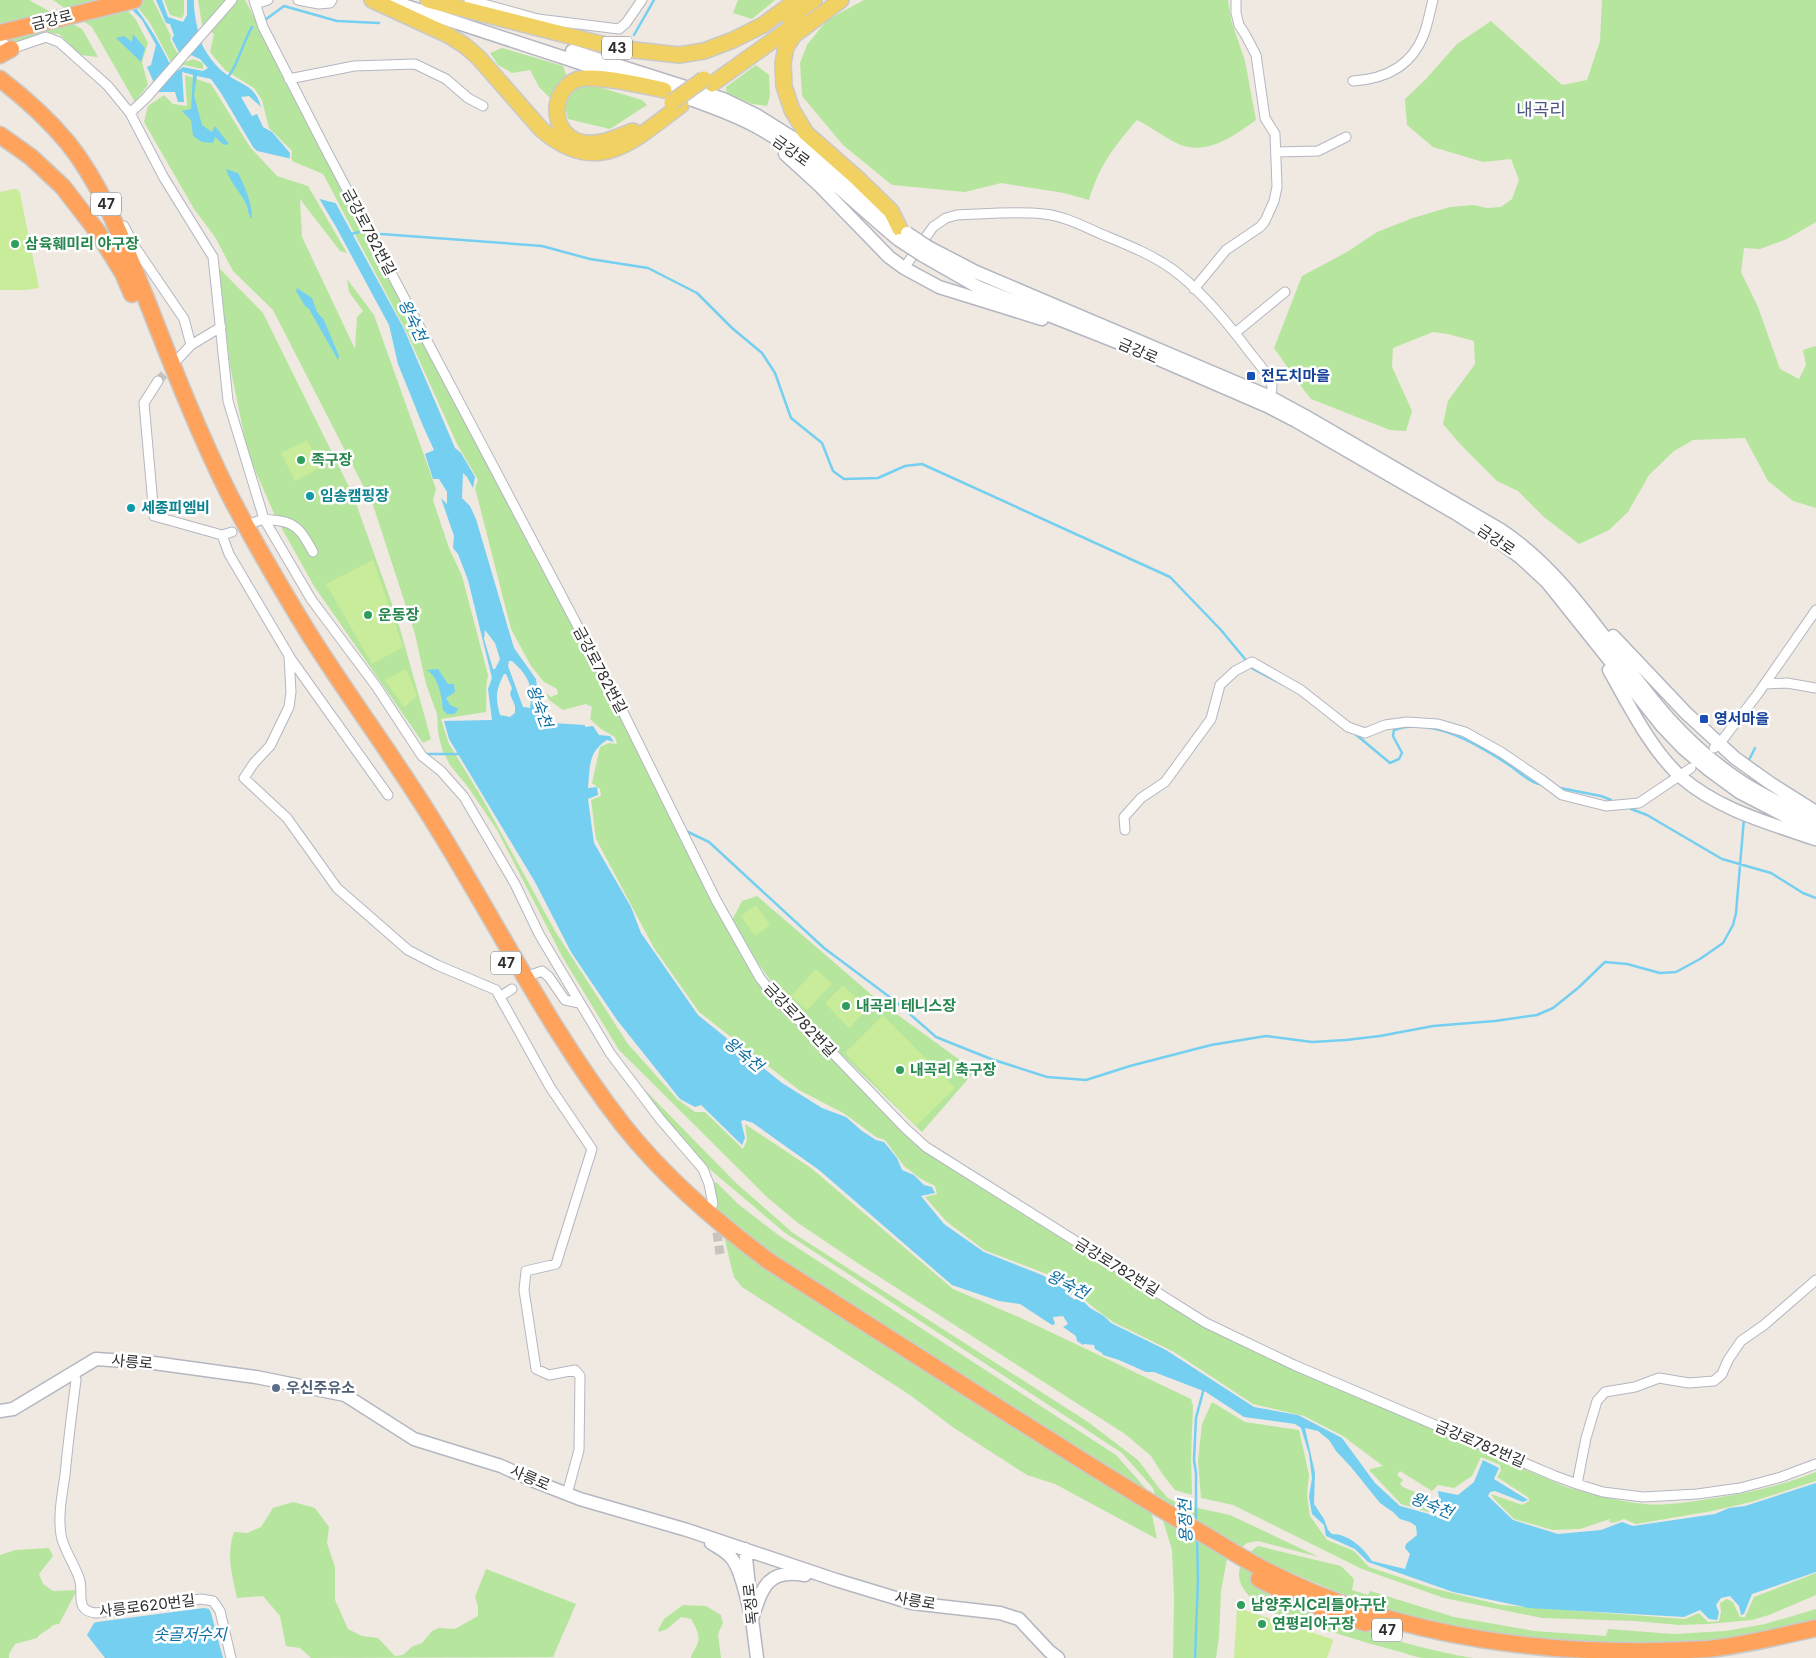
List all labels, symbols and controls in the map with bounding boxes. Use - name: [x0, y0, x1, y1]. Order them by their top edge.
- street label: 금강로: [29, 5, 74, 34]
- road number: 43: [602, 36, 632, 59]
- district label: 내곡리: [1516, 99, 1566, 120]
- street label: 금강로: [769, 131, 814, 170]
- street label: 금강로782번길: [339, 185, 400, 278]
- road number: 47: [91, 192, 121, 215]
- place label: 삼육훼미리 야구장: [25, 234, 139, 253]
- marker: 삼육훼미리 야구장: [9, 238, 21, 250]
- water label: 왕숙천: [395, 296, 432, 346]
- street label: 금강로: [1115, 334, 1161, 367]
- place label: 전도치마을: [1261, 366, 1330, 385]
- marker: 전도치마을: [1245, 370, 1257, 382]
- place label: 족구장: [311, 450, 353, 469]
- marker: 족구장: [295, 454, 307, 466]
- place label: 임송캠핑장: [320, 486, 389, 505]
- marker: 임송캠핑장: [304, 490, 316, 502]
- place label: 세종피엠비: [141, 498, 210, 517]
- marker: 세종피엠비: [125, 502, 137, 514]
- street label: 금강로: [1474, 520, 1519, 559]
- place label: 운동장: [378, 605, 420, 624]
- marker: 운동장: [362, 609, 374, 621]
- street label: 금강로782번길: [570, 623, 631, 716]
- water label: 왕숙천: [523, 682, 558, 732]
- place label: 영서마을: [1714, 709, 1769, 728]
- marker: 영서마을: [1698, 713, 1710, 725]
- road number: 47: [491, 951, 521, 974]
- street label: 금강로782번길: [760, 979, 840, 1061]
- place label: 내곡리 테니스장: [856, 996, 956, 1015]
- marker: 내곡리 테니스장: [840, 1000, 852, 1012]
- water label: 왕숙천: [721, 1032, 769, 1077]
- place label: 내곡리 축구장: [910, 1060, 997, 1079]
- marker: 내곡리 축구장: [894, 1064, 906, 1076]
- street label: 금강로782번길: [1072, 1233, 1163, 1300]
- water label: 왕숙천: [1044, 1265, 1094, 1304]
- street label: 사릉로: [111, 1350, 153, 1373]
- place label: 우신주유소: [286, 1378, 355, 1397]
- marker: 우신주유소: [270, 1382, 282, 1394]
- street label: 금강로782번길: [1432, 1416, 1528, 1471]
- street label: 사릉로: [507, 1461, 553, 1494]
- water label: 왕숙천: [1408, 1487, 1458, 1523]
- water label: 용정천: [1174, 1496, 1196, 1543]
- street label: 독정로: [739, 1582, 762, 1626]
- street label: 사릉로: [893, 1588, 937, 1613]
- street label: 사릉로620번길: [98, 1590, 196, 1621]
- place label: 남양주시C리틀야구단: [1251, 1595, 1386, 1614]
- marker: 남양주시C리틀야구단: [1235, 1599, 1247, 1611]
- place label: 연평리야구장: [1272, 1614, 1355, 1633]
- marker: 연평리야구장: [1256, 1618, 1268, 1630]
- road number: 47: [1372, 1618, 1402, 1642]
- water label: 솟골저수지: [153, 1624, 228, 1644]

